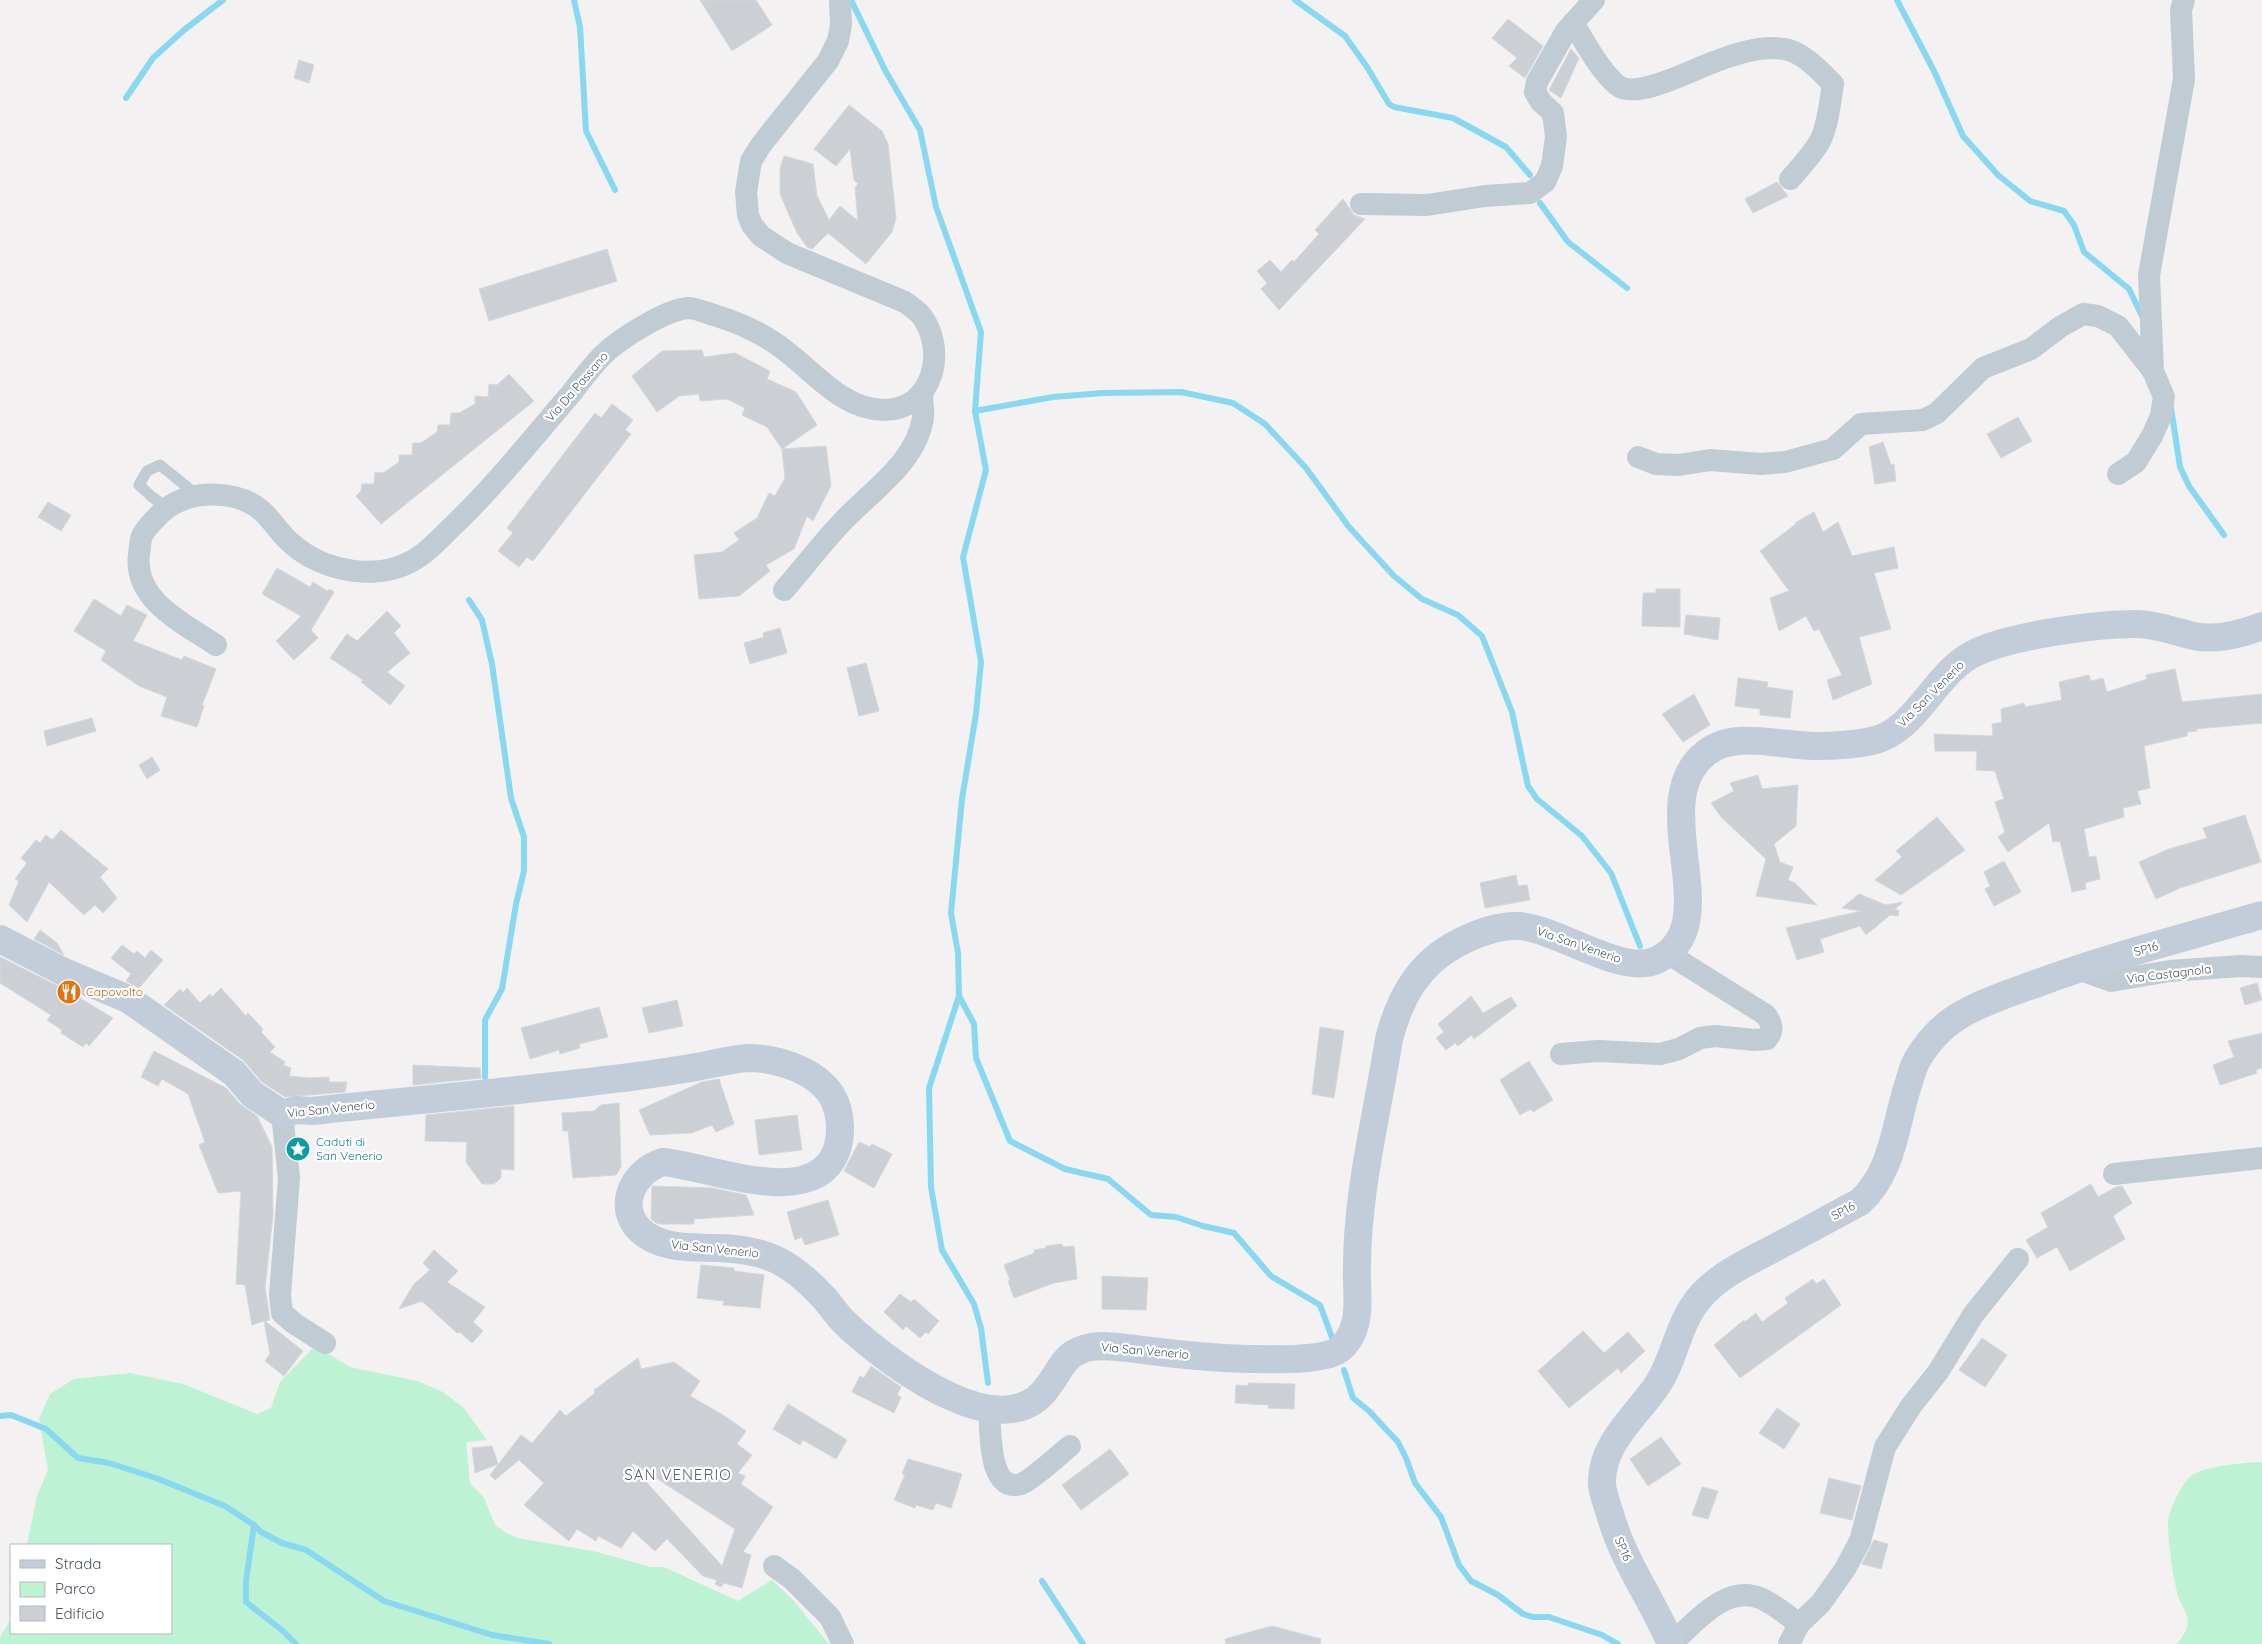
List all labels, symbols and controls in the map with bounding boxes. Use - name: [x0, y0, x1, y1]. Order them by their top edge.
- street label: Via Da Passano: [542, 349, 611, 425]
- street label: Via San Venerio: [1894, 657, 1967, 730]
- street label: Via San Venerio: [1535, 923, 1623, 966]
- street label: SP16: [2132, 938, 2160, 959]
- street label: Via Castagnola: [2126, 961, 2212, 986]
- restaurant icon: Capovolto: [56, 979, 82, 1005]
- place label: Capovolto: [86, 984, 143, 999]
- street label: Via San Venerio: [286, 1096, 375, 1121]
- place label: Caduti di San Venerio: [316, 1134, 383, 1163]
- place icon: Caduti di San Venerio: [285, 1136, 311, 1162]
- street label: SP16: [1828, 1198, 1858, 1223]
- street label: Via San Venerio: [671, 1236, 760, 1261]
- street label: Via San Venerio: [1101, 1339, 1190, 1362]
- district label: SAN VENERIO: [624, 1465, 732, 1484]
- street label: SP16: [1612, 1534, 1635, 1564]
- legend: [10, 1544, 172, 1634]
- text: Strada: [55, 1554, 101, 1573]
- text: Parco: [55, 1579, 95, 1598]
- text: Edificio: [55, 1604, 104, 1623]

